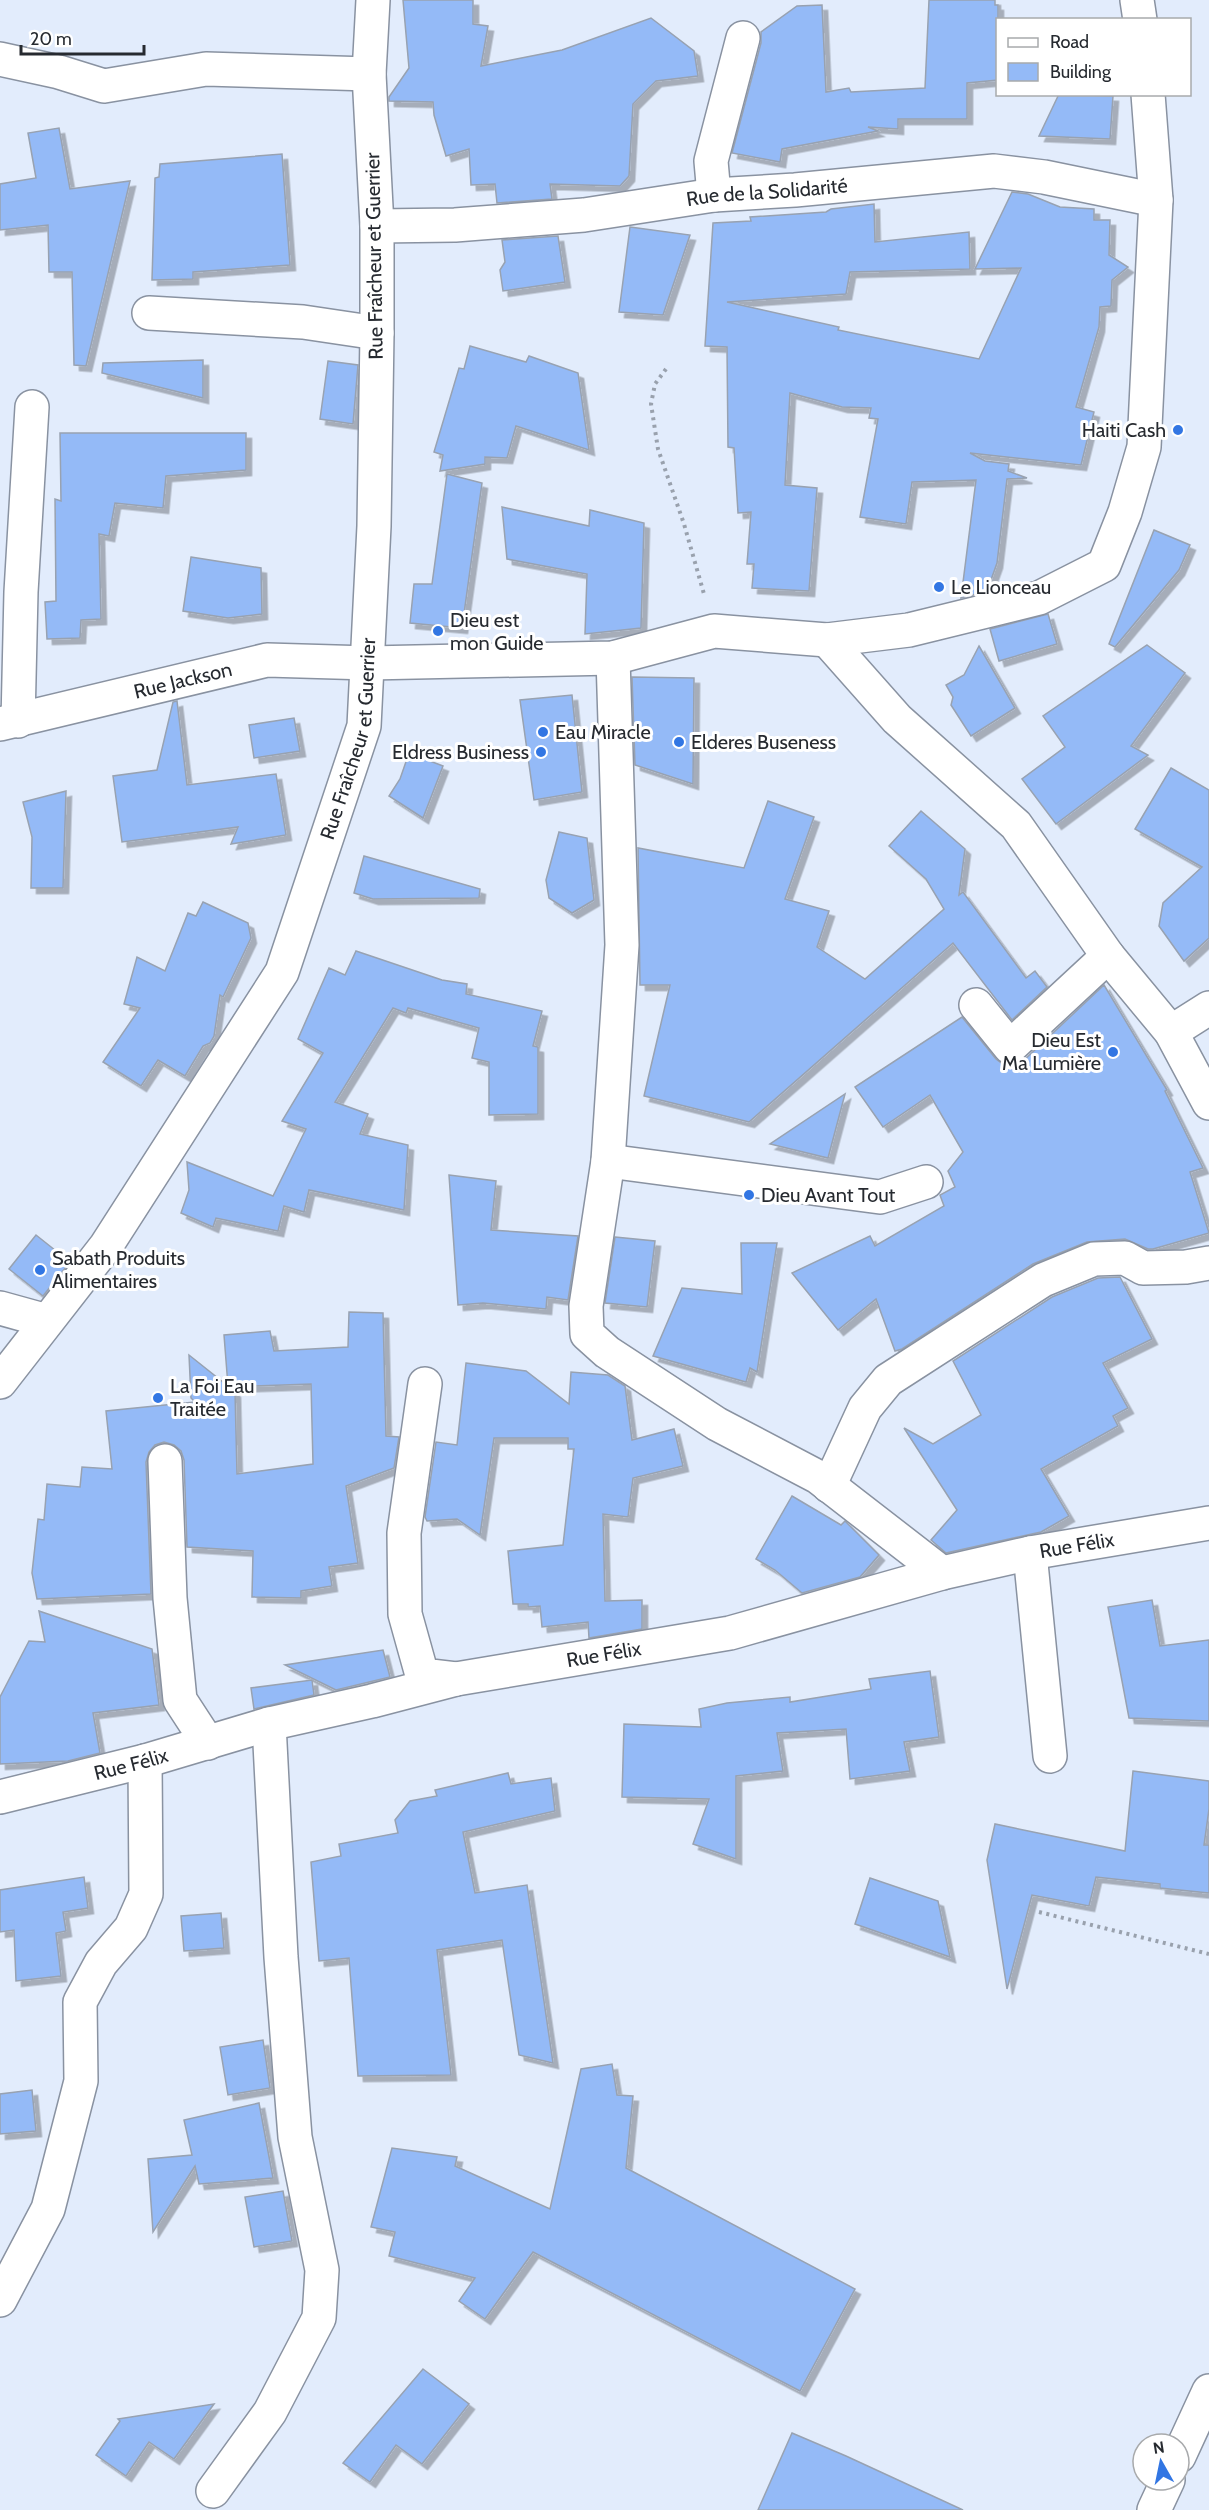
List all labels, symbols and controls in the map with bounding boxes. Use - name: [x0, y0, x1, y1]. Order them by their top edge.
- scale bar: [21, 18, 144, 56]
- legend: [996, 18, 1191, 96]
- text: 20 m: [30, 28, 72, 50]
- text: Road: [1050, 31, 1089, 53]
- text: Building: [1050, 61, 1112, 83]
- street label: Rue Fraîcheur et Guerrier: [360, 152, 388, 360]
- street label: Rue de la Solidarité: [685, 173, 849, 211]
- place label: Haiti Cash: [1082, 418, 1166, 442]
- marker: Haiti Cash: [1171, 423, 1185, 437]
- place label: Le Lionceau: [951, 575, 1051, 599]
- marker: Le Lionceau: [932, 580, 946, 594]
- place label: Dieu est mon Guide: [450, 608, 544, 655]
- marker: Dieu est mon Guide: [431, 624, 445, 638]
- street label: Rue Fraîcheur et Guerrier: [315, 637, 380, 843]
- street label: Rue Jackson: [131, 657, 234, 704]
- place label: Eau Miracle: [555, 720, 651, 744]
- marker: Eau Miracle: [536, 725, 550, 739]
- place label: Elderes Buseness: [691, 730, 836, 754]
- marker: Elderes Buseness: [672, 735, 686, 749]
- place label: Eldress Business: [392, 740, 529, 764]
- marker: Eldress Business: [534, 745, 548, 759]
- place label: Dieu Est Ma Lumière: [1002, 1028, 1101, 1075]
- marker: Dieu Est Ma Lumière: [1106, 1045, 1120, 1059]
- place label: Dieu Avant Tout: [761, 1183, 896, 1207]
- marker: Dieu Avant Tout: [742, 1188, 756, 1202]
- place label: Sabath Produits Alimentaires: [52, 1246, 185, 1293]
- marker: Sabath Produits Alimentaires: [33, 1263, 47, 1277]
- place label: La Foi Eau Traitée: [170, 1374, 255, 1421]
- marker: La Foi Eau Traitée: [151, 1391, 165, 1405]
- street label: Rue Félix: [1038, 1527, 1116, 1563]
- street label: Rue Félix: [565, 1636, 643, 1672]
- street label: Rue Félix: [92, 1743, 171, 1785]
- north arrow: [1131, 2432, 1191, 2492]
- text: N: [1152, 2437, 1166, 2458]

